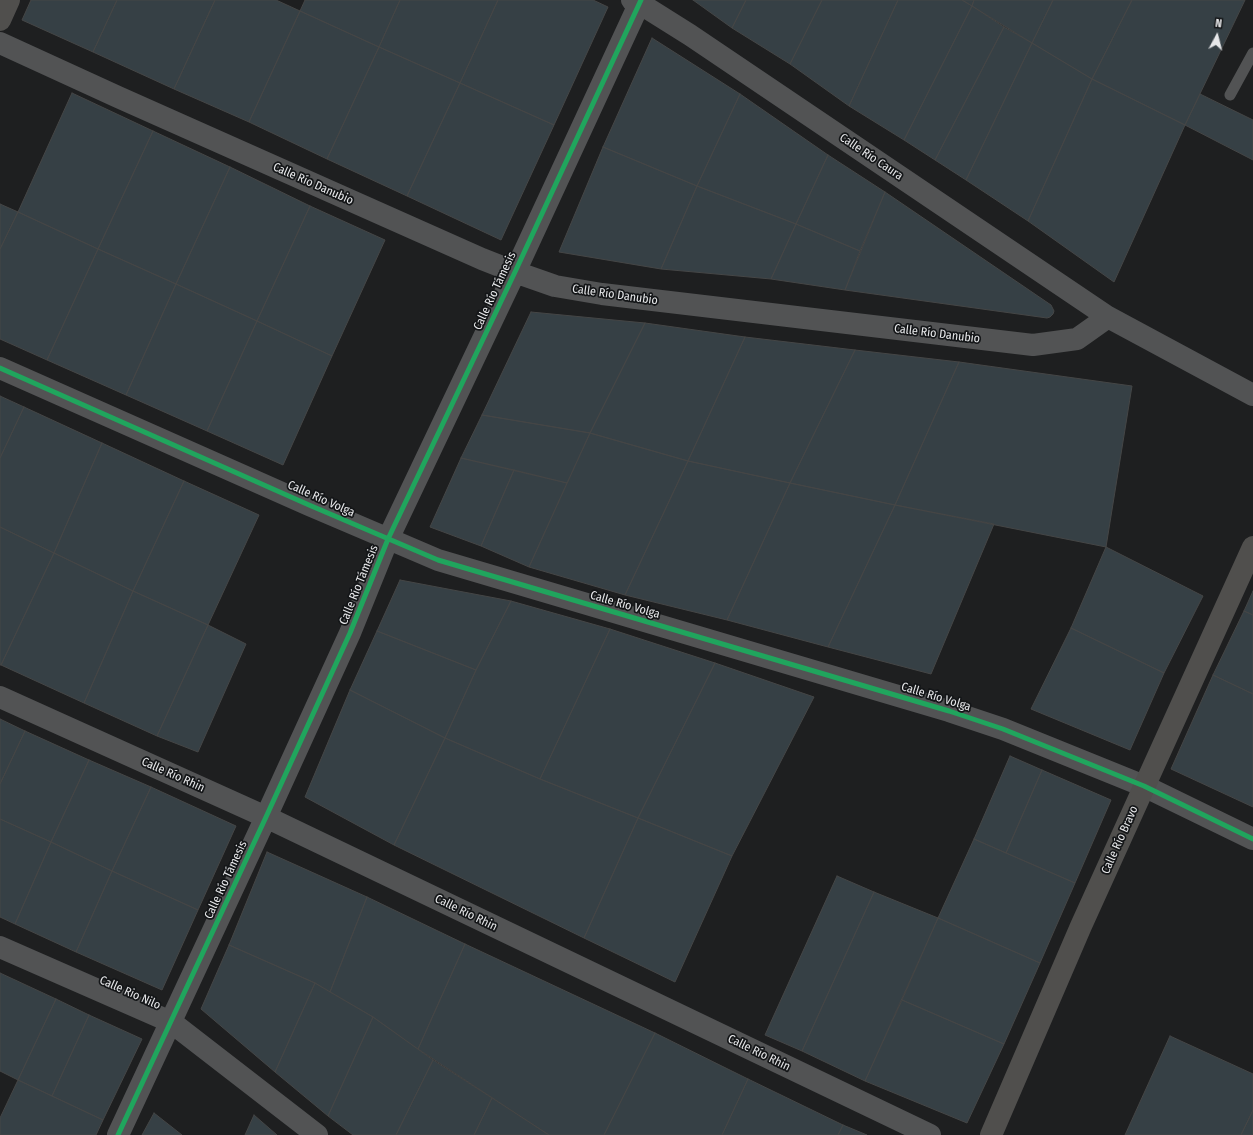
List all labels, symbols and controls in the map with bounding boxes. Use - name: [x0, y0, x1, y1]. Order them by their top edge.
- north arrow: [1197, 16, 1237, 56]
- text: N: [1214, 17, 1223, 30]
- street label: Calle Río Caura: [837, 131, 905, 183]
- street label: Calle Río Danubio: [271, 160, 355, 208]
- street label: Calle Río Támesis: [471, 250, 519, 332]
- street label: Calle Río Danubio: [571, 282, 659, 308]
- street label: Calle Río Danubio: [893, 322, 981, 346]
- street label: Calle Río Volga: [285, 478, 357, 520]
- street label: Calle Río Támesis: [336, 543, 382, 627]
- street label: Calle Río Volga: [588, 588, 662, 622]
- street label: Calle Río Volga: [899, 680, 973, 714]
- street label: Calle Río Rhin: [139, 755, 207, 795]
- street label: Calle Río Bravo: [1099, 804, 1141, 876]
- street label: Calle Río Támesis: [202, 839, 250, 921]
- street label: Calle Río Rhin: [432, 892, 500, 934]
- street label: Calle Rio Nilo: [97, 973, 163, 1013]
- street label: Calle Río Rhin: [725, 1032, 793, 1074]

